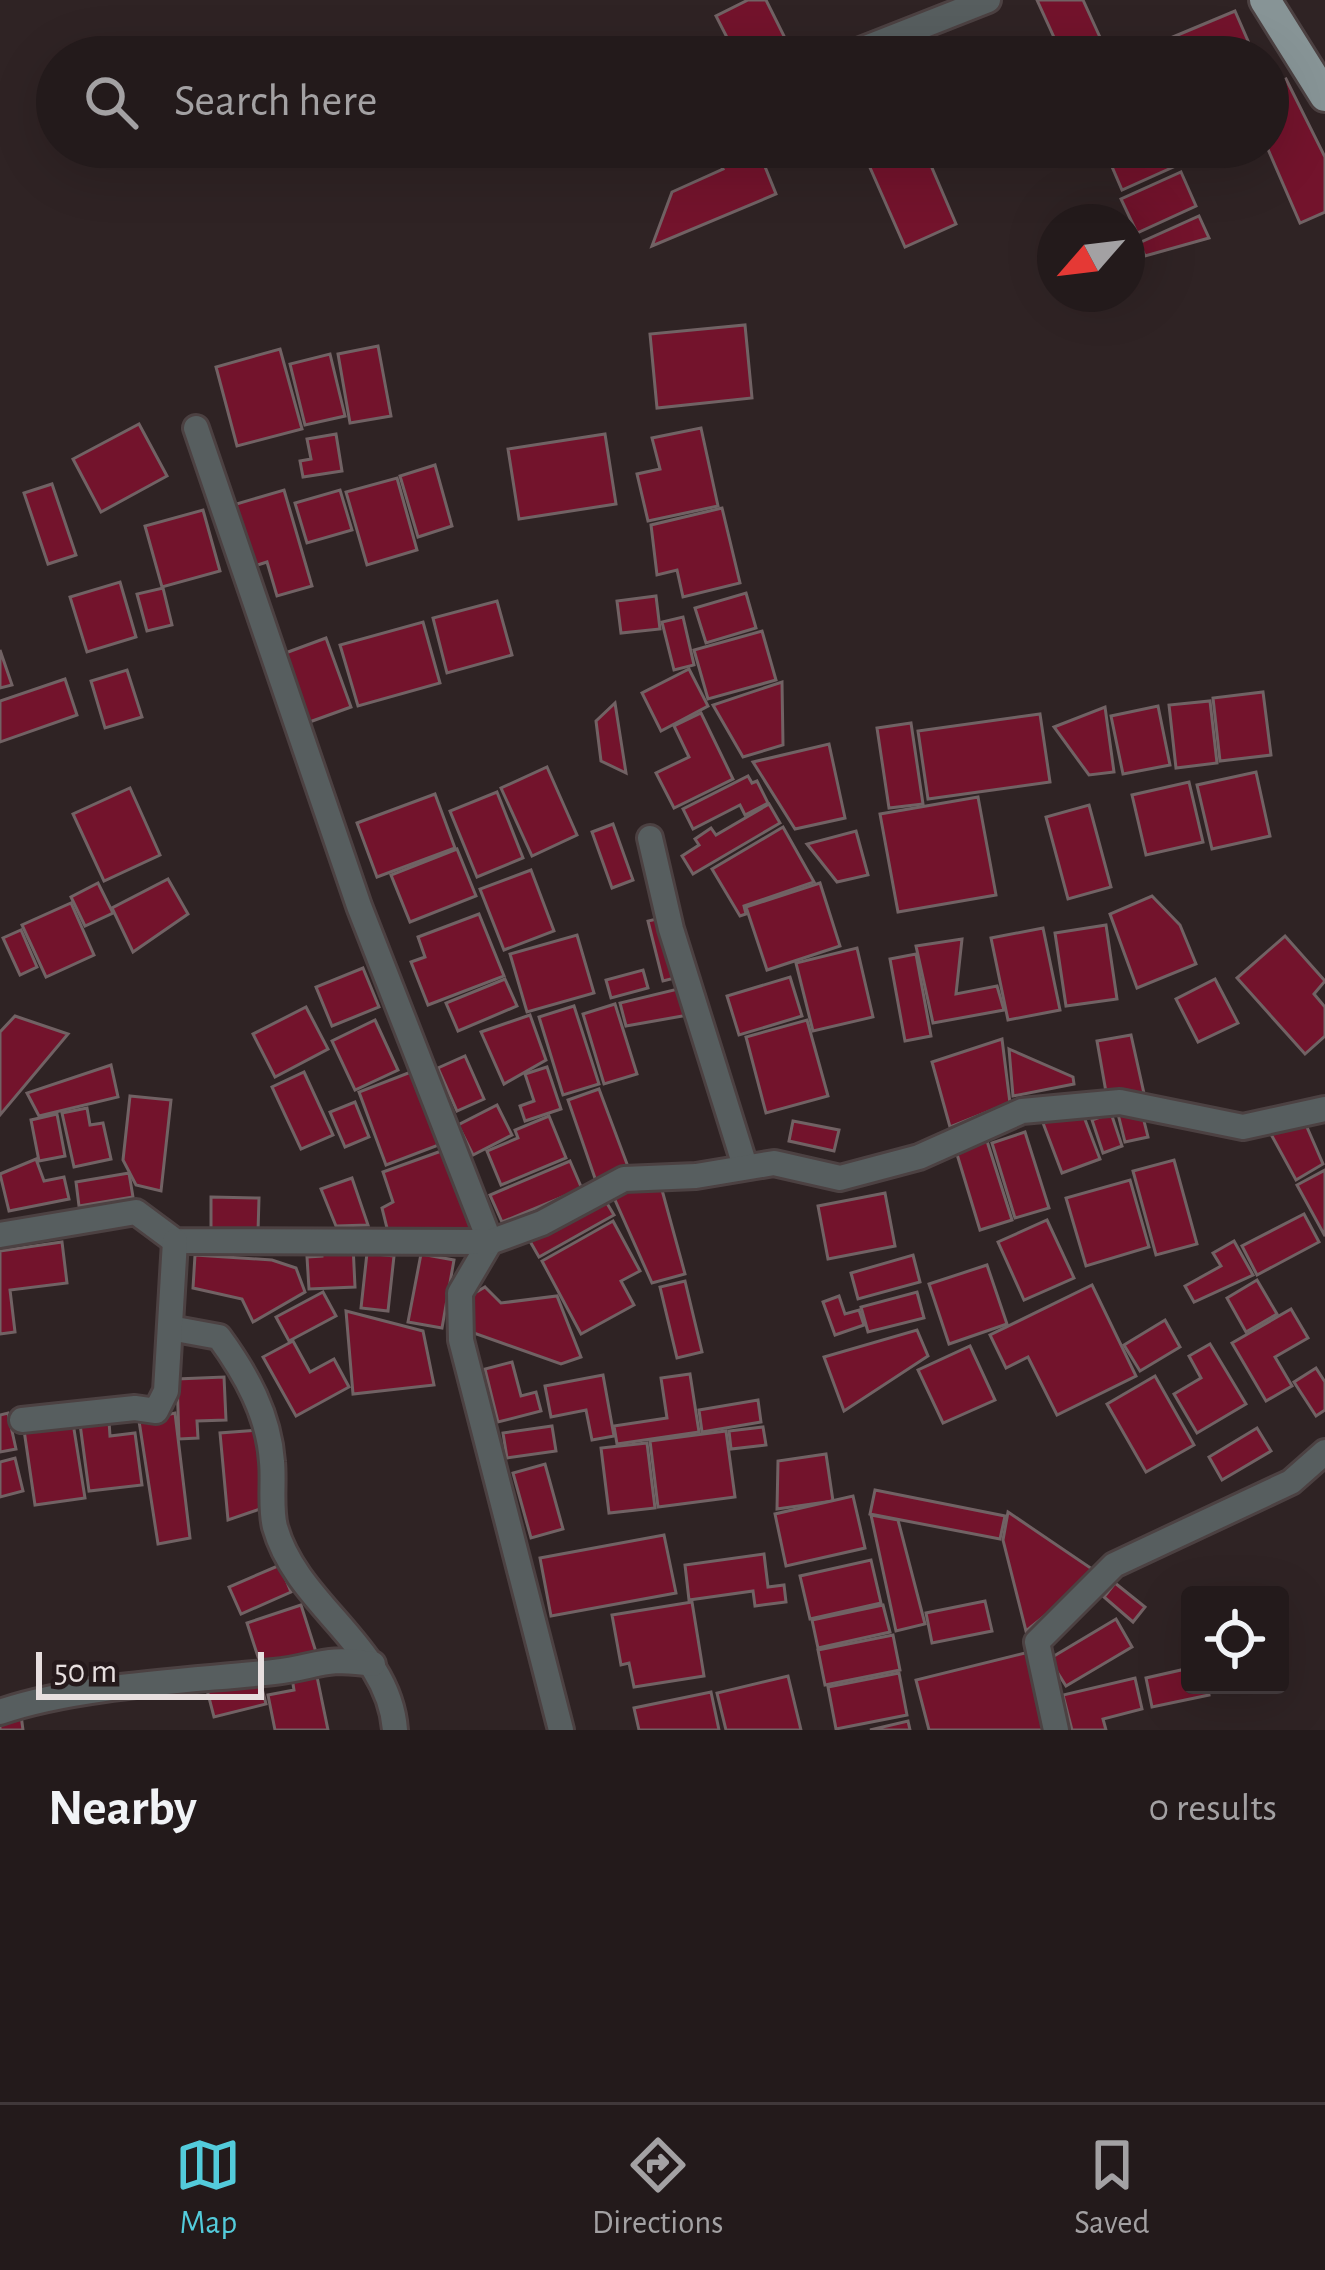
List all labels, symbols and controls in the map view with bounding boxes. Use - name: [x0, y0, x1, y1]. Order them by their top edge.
- search box: [36, 36, 1289, 168]
- icon: search: [78, 69, 144, 135]
- text: Search here: [174, 79, 377, 124]
- north arrow: [1037, 204, 1145, 312]
- map controls: [1181, 1586, 1289, 1694]
- button: locate: [1181, 1586, 1289, 1694]
- scale bar: [36, 1646, 264, 1699]
- text: 50 m: [54, 1656, 117, 1689]
- text: Nearby: [48, 1783, 197, 1834]
- text: 0 results: [1149, 1789, 1277, 1828]
- tab: Map: [175, 2132, 241, 2244]
- tab: Directions: [592, 2132, 723, 2244]
- tab: Saved: [1074, 2132, 1150, 2244]

